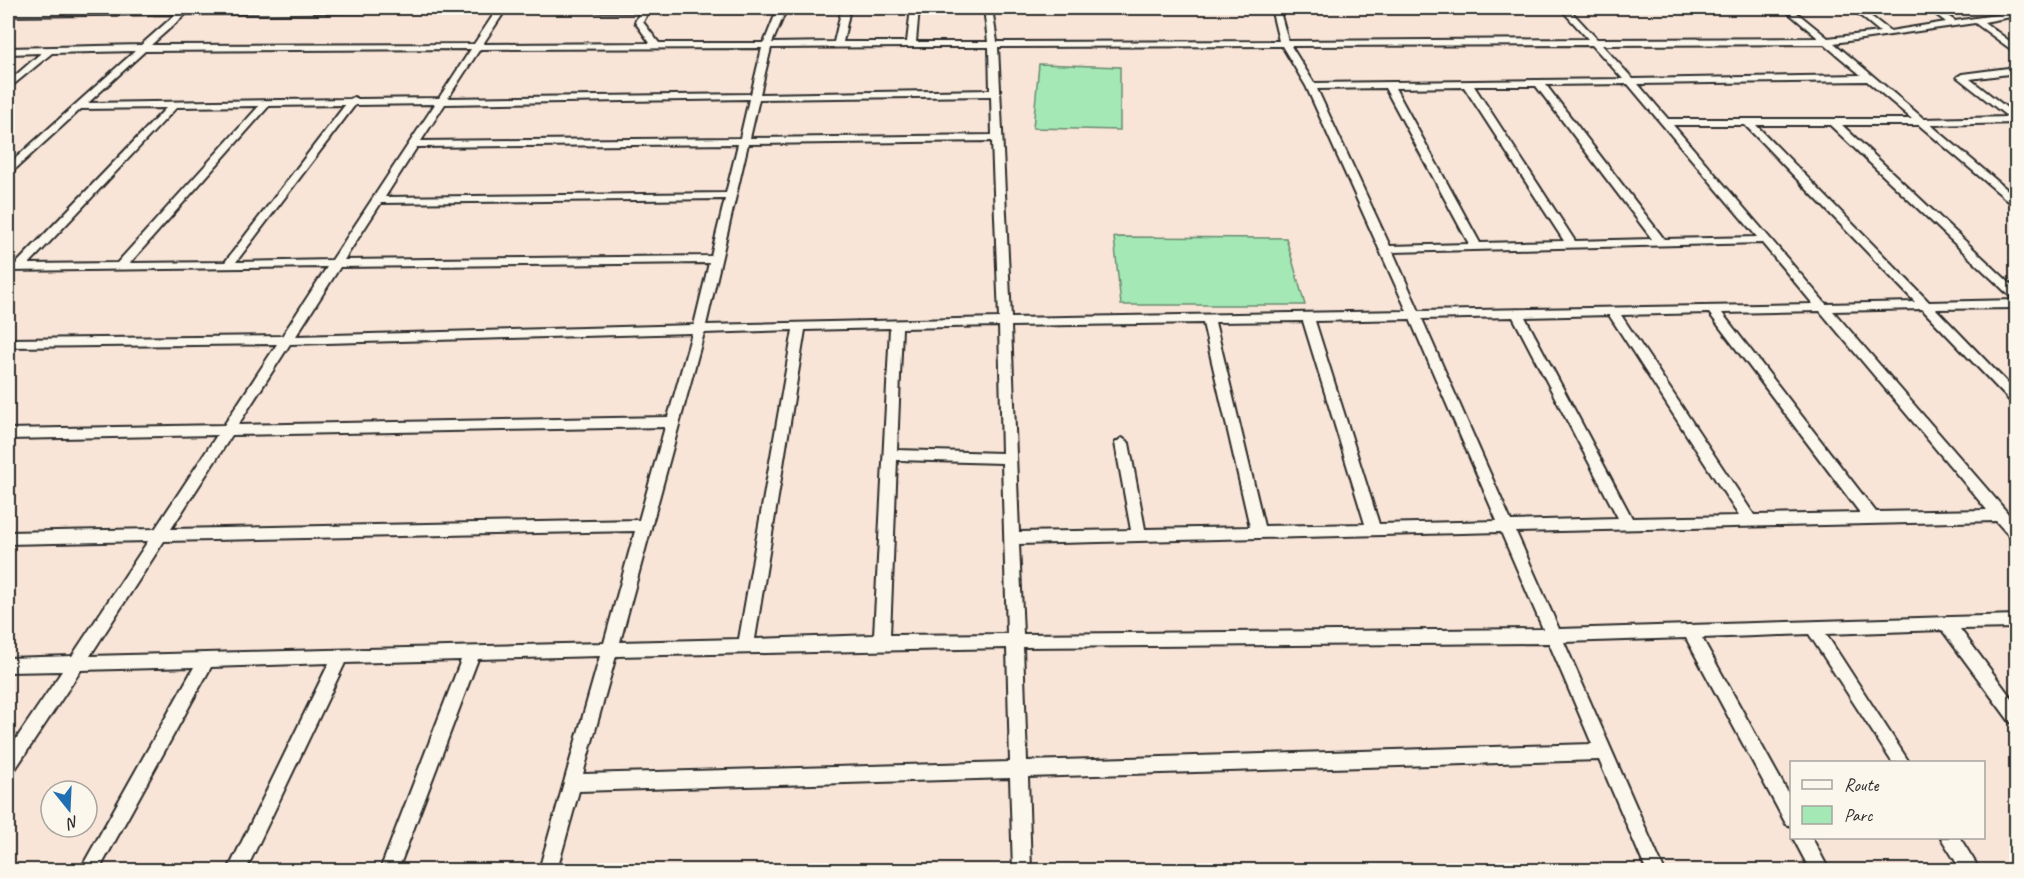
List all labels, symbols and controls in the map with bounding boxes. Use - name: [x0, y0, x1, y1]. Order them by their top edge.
- legend: [1790, 761, 1985, 839]
- text: Route: [1844, 774, 1879, 796]
- north arrow: [39, 779, 99, 839]
- text: Parc: [1844, 804, 1873, 826]
- text: N: [63, 811, 81, 834]

